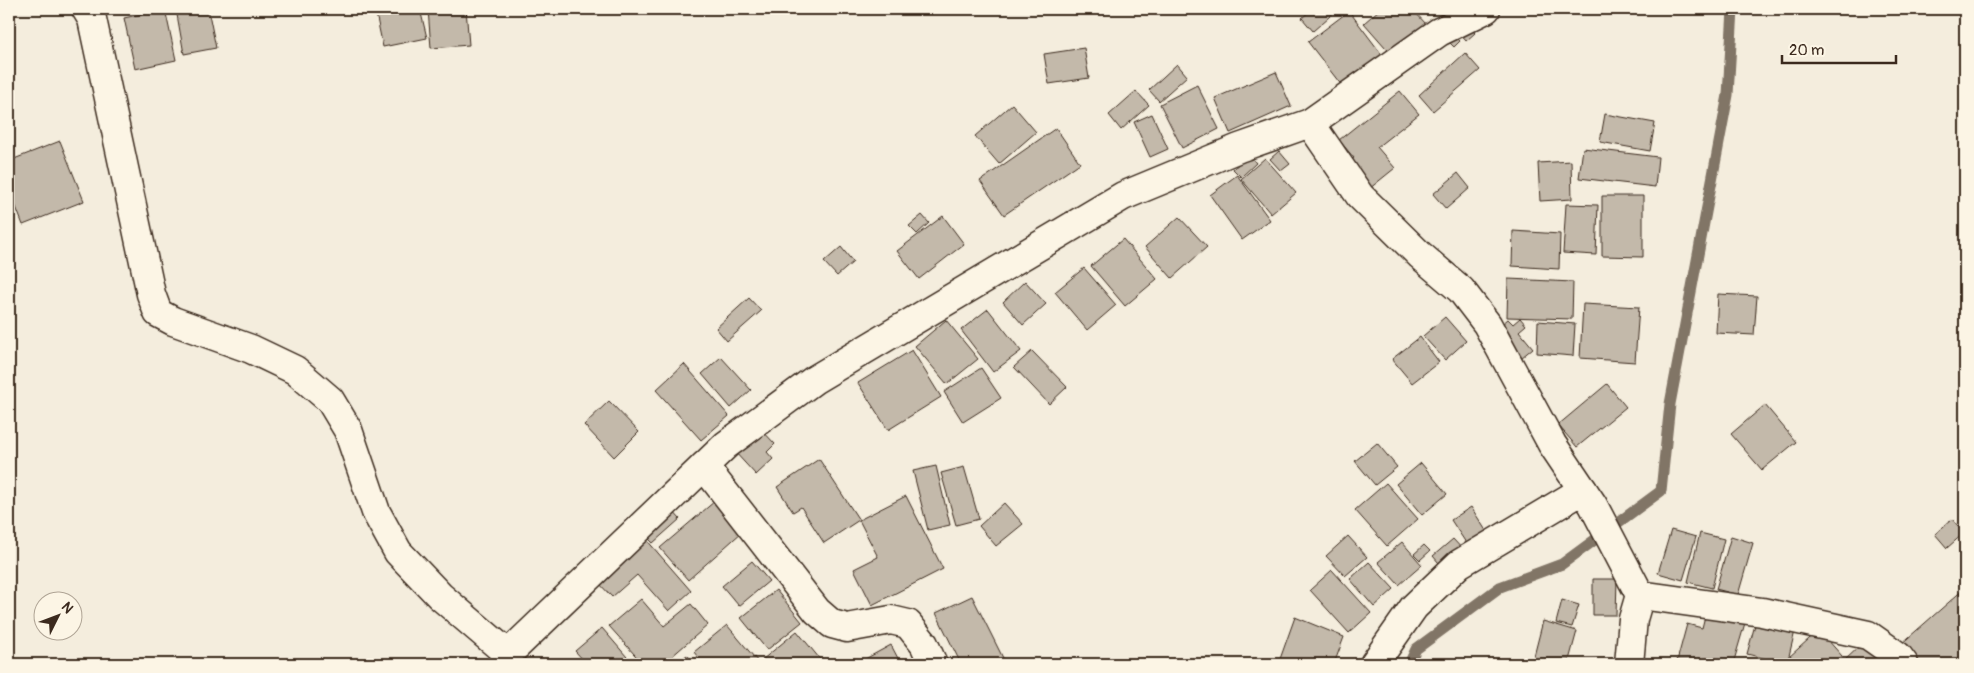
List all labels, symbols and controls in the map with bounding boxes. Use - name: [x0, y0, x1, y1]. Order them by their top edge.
- scale bar: [1782, 32, 1895, 64]
- text: 20 m: [1789, 41, 1824, 60]
- north arrow: [32, 590, 82, 640]
- text: N: [58, 598, 77, 617]

